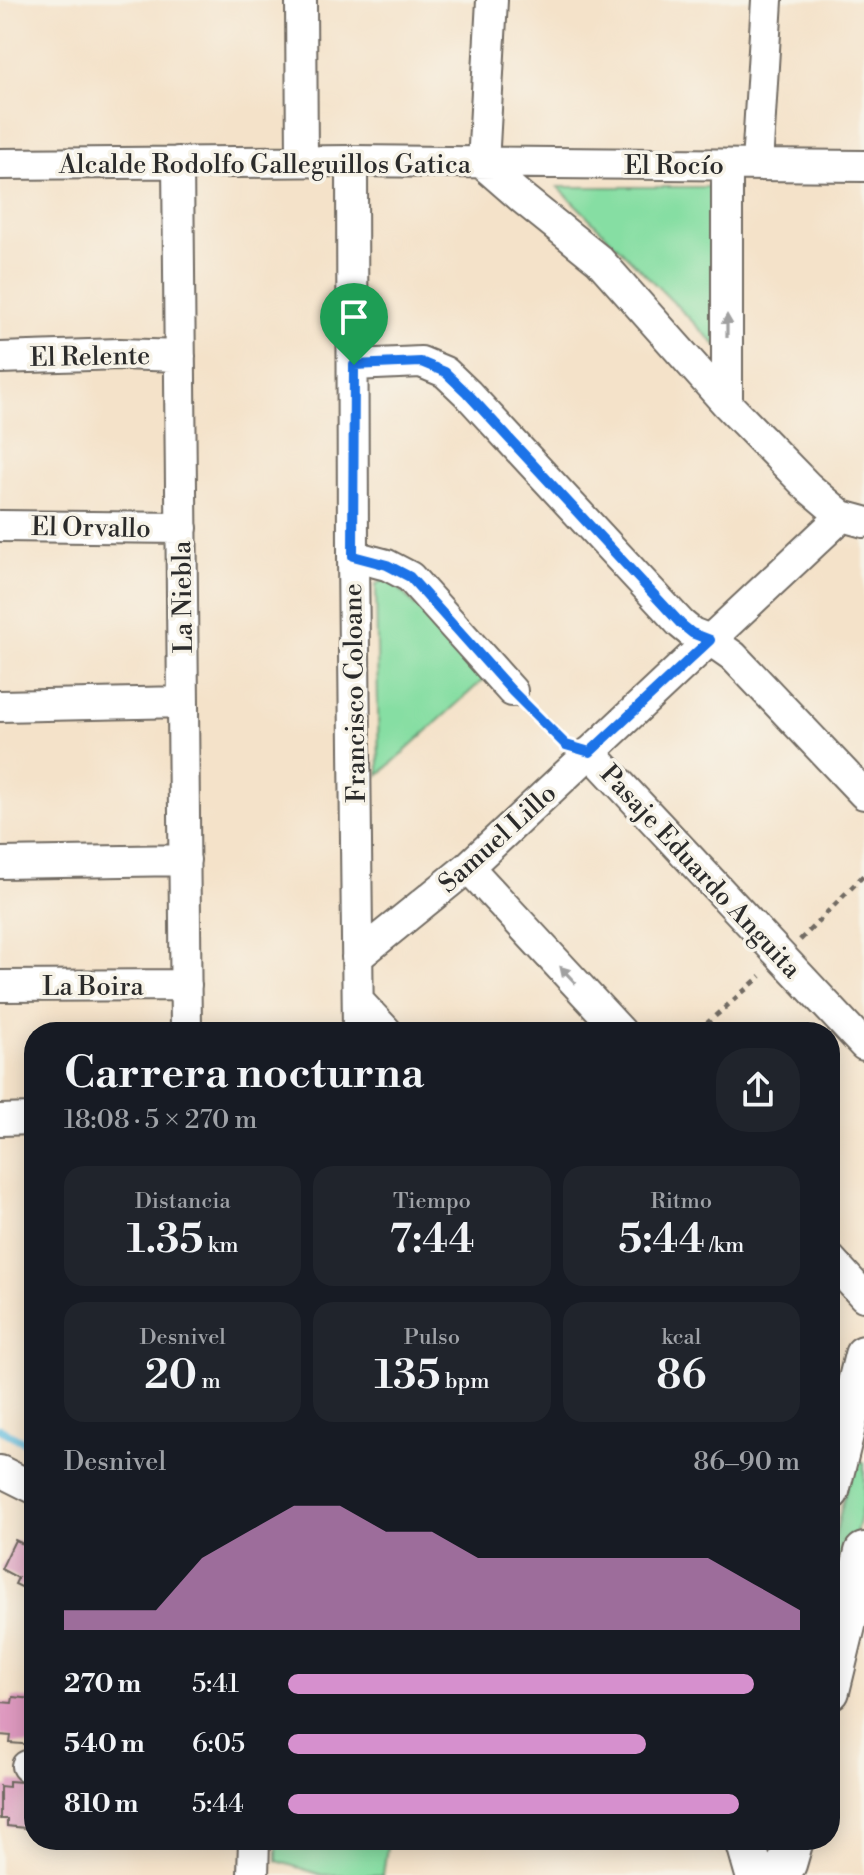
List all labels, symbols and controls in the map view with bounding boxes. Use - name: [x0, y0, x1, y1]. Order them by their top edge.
- street label: Alcalde Rodolfo Galleguillos Gatica: [58, 149, 472, 181]
- street label: El Rocío: [624, 150, 724, 182]
- pin: [320, 283, 388, 365]
- icon: arrive: [332, 295, 376, 339]
- one-way arrow: [721, 313, 733, 338]
- street label: El Relente: [30, 340, 150, 374]
- street label: El Orvallo: [31, 511, 151, 545]
- street label: La Niebla: [166, 540, 200, 653]
- street label: Francisco Coloane: [337, 583, 373, 803]
- street label: Pasaje Eduardo Anguita: [593, 758, 808, 986]
- street label: Samuel Lillo: [432, 777, 563, 900]
- one-way arrow: [559, 966, 577, 985]
- street label: La Boira: [42, 971, 145, 1003]
- text: Carrera nocturna: [64, 1046, 424, 1101]
- button: share: [716, 1048, 800, 1132]
- text: 18:08 · 5 × 270 m: [64, 1104, 257, 1136]
- text: Distancia: [135, 1188, 231, 1215]
- text: Tiempo: [393, 1188, 471, 1215]
- text: Ritmo: [651, 1188, 712, 1215]
- text: 1.35: [127, 1215, 203, 1265]
- text: 7:44: [389, 1215, 475, 1265]
- text: 5:44: [618, 1215, 705, 1265]
- text: km: [203, 1232, 239, 1259]
- text: /km: [705, 1232, 744, 1259]
- text: Desnivel: [139, 1324, 226, 1351]
- text: Pulso: [404, 1324, 460, 1351]
- text: kcal: [661, 1324, 701, 1351]
- text: 20: [144, 1351, 197, 1401]
- text: 135: [375, 1351, 440, 1401]
- text: 86: [656, 1351, 706, 1401]
- text: m: [197, 1368, 221, 1395]
- text: bpm: [440, 1368, 489, 1395]
- text: Desnivel: [64, 1446, 166, 1478]
- text: 86–90 m: [693, 1446, 800, 1478]
- text: 270 m: [64, 1668, 141, 1700]
- text: 5:41: [192, 1668, 239, 1700]
- text: 540 m: [64, 1728, 145, 1760]
- text: 6:05: [192, 1728, 245, 1760]
- text: 810 m: [64, 1788, 139, 1820]
- text: 5:44: [192, 1788, 244, 1820]

